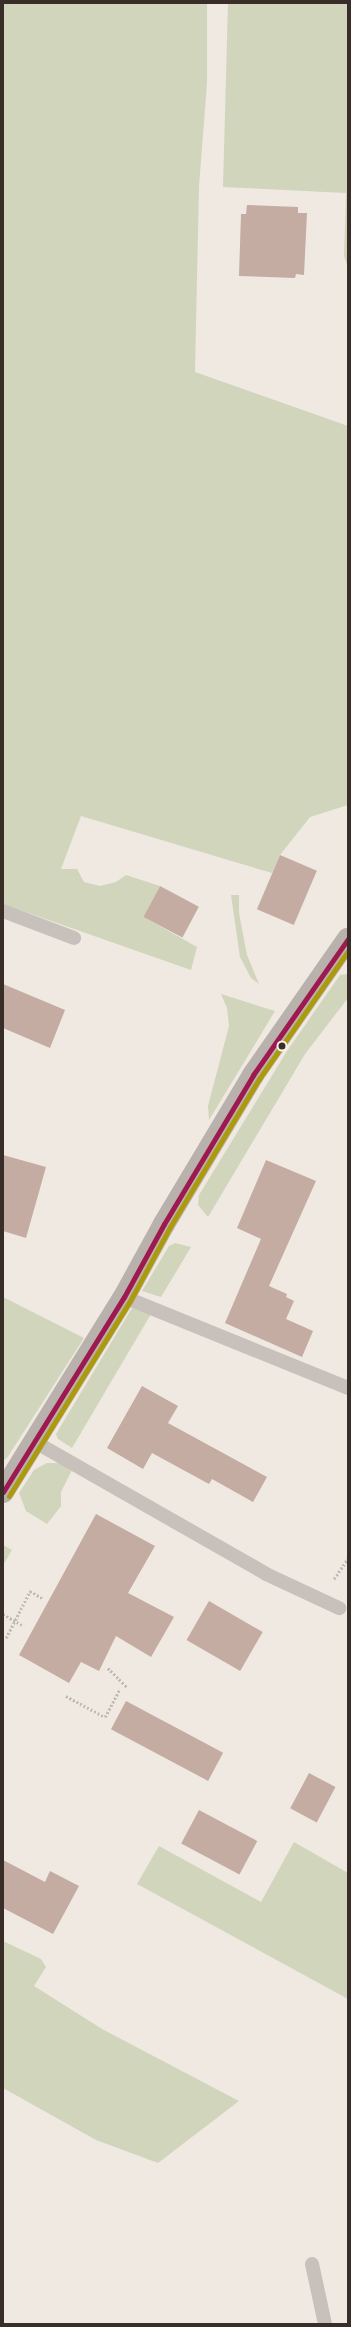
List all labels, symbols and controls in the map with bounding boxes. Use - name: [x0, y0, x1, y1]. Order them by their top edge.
- unlabelled marker: [277, 1041, 287, 1051]

